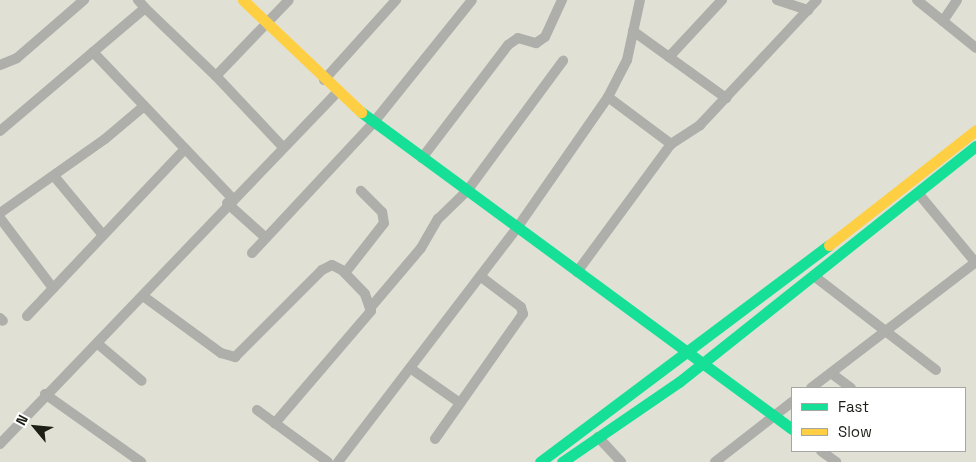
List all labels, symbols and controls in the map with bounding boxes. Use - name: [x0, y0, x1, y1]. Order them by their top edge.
- legend: [791, 387, 966, 452]
- text: Fast: [838, 397, 869, 416]
- north arrow: [10, 402, 60, 452]
- text: N: [12, 412, 32, 428]
- text: Slow: [838, 422, 872, 441]

